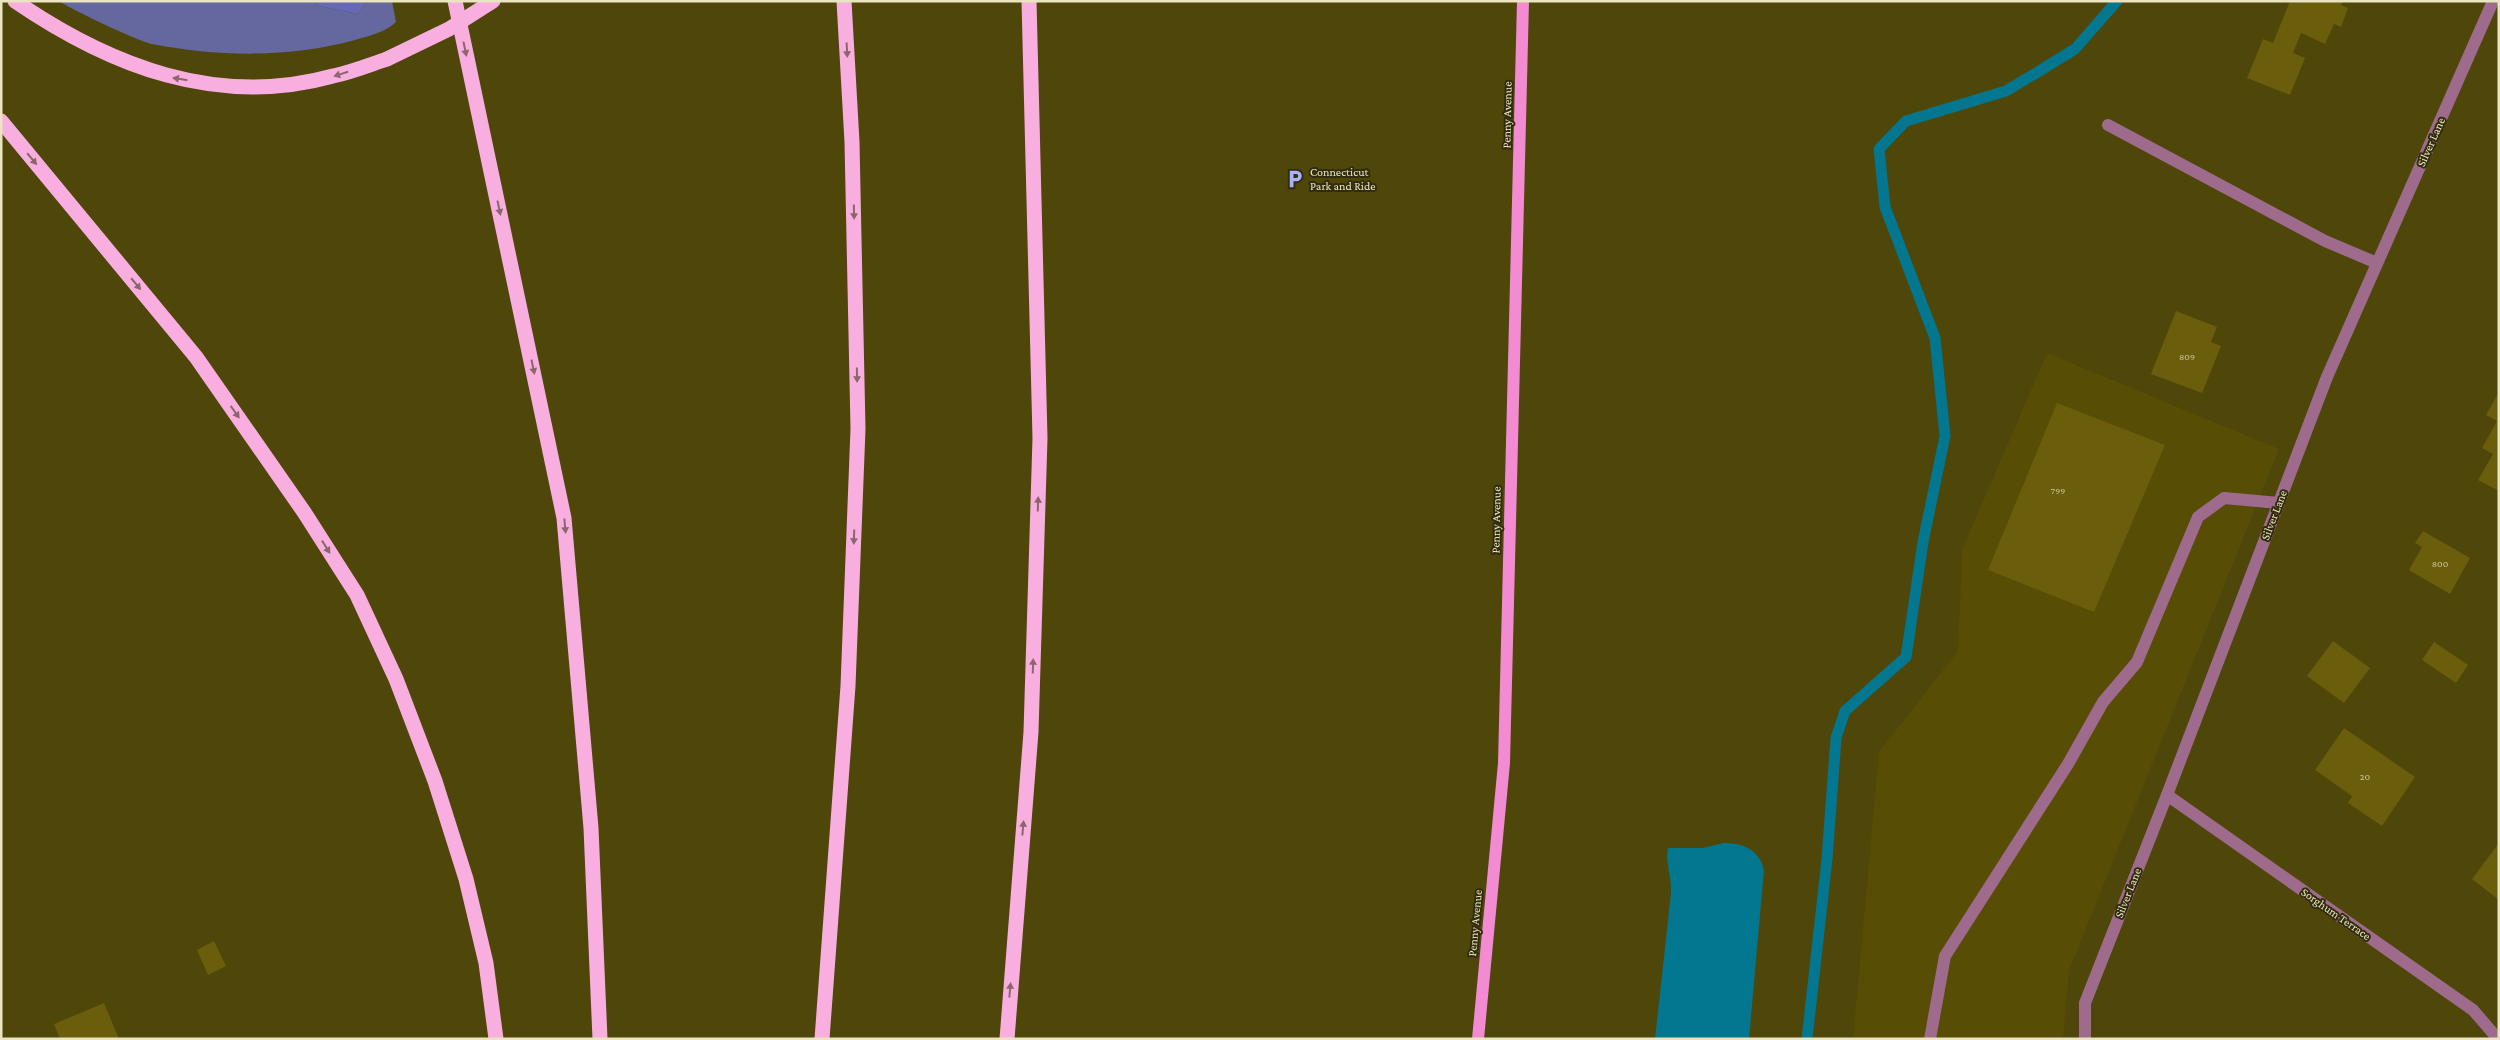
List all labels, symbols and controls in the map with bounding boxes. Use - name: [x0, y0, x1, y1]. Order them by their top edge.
- one-way arrow: [461, 41, 469, 57]
- one-way arrow: [844, 42, 852, 58]
- one-way arrow: [333, 70, 348, 78]
- one-way arrow: [172, 75, 188, 83]
- street label: Penny Avenue: [1499, 81, 1515, 149]
- street label: Silver Lane: [2414, 115, 2448, 169]
- one-way arrow: [27, 152, 38, 165]
- place label: Connecticut Park and Ride: [1310, 165, 1376, 193]
- parking icon: Connecticut Park and Ride: [1284, 168, 1306, 190]
- one-way arrow: [495, 200, 503, 215]
- one-way arrow: [850, 205, 858, 221]
- one-way arrow: [130, 277, 141, 290]
- house number: 809: [2179, 351, 2195, 362]
- one-way arrow: [529, 359, 537, 375]
- one-way arrow: [854, 367, 862, 383]
- one-way arrow: [230, 406, 240, 419]
- house number: 799: [2051, 485, 2065, 496]
- street label: Penny Avenue: [1488, 486, 1504, 554]
- street label: Silver Lane: [2258, 488, 2290, 542]
- one-way arrow: [1034, 495, 1042, 511]
- one-way arrow: [561, 518, 569, 534]
- one-way arrow: [850, 529, 858, 545]
- one-way arrow: [322, 540, 331, 553]
- house number: 800: [2432, 558, 2449, 569]
- one-way arrow: [1029, 658, 1037, 674]
- house number: 20: [2360, 771, 2371, 782]
- one-way arrow: [1020, 820, 1028, 836]
- street label: Silver Lane: [2112, 866, 2144, 920]
- street label: Sorghum Terrace: [2299, 885, 2373, 943]
- street label: Penny Avenue: [1465, 889, 1485, 957]
- one-way arrow: [1007, 982, 1015, 998]

